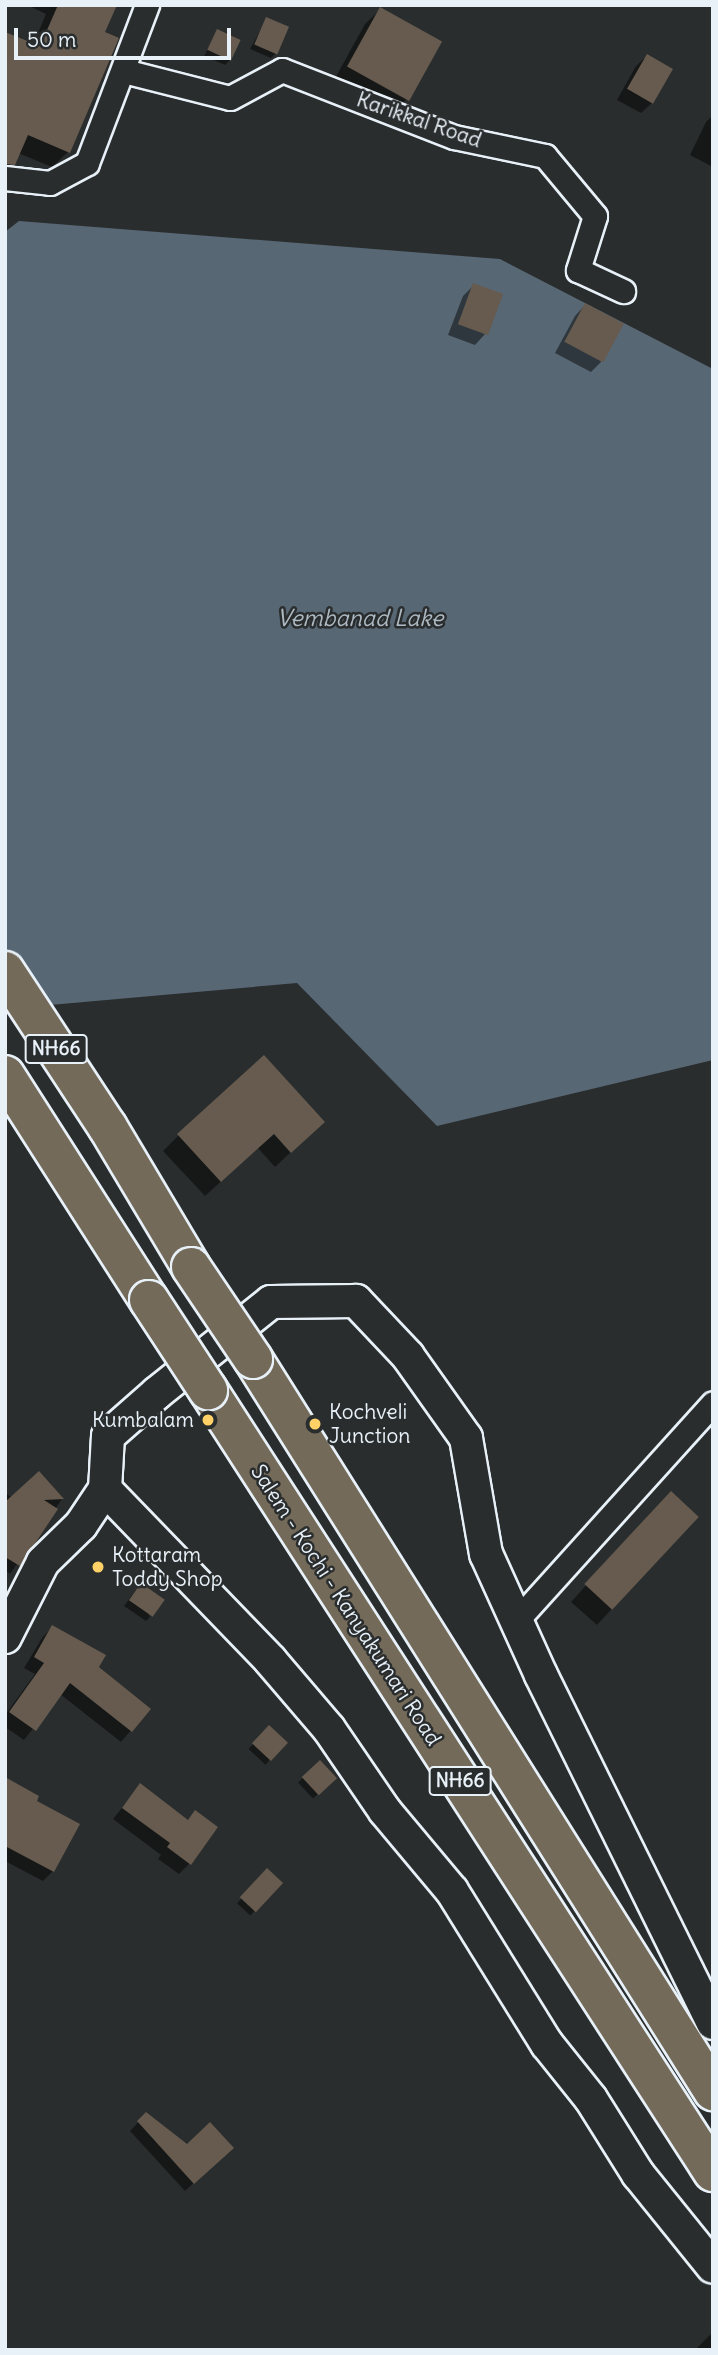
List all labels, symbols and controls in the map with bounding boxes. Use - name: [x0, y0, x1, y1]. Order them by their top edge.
- scale bar: [18, 14, 234, 58]
- text: 50 m: [27, 26, 76, 53]
- street label: Karikkal Road: [353, 87, 485, 153]
- water label: Vembanad Lake: [277, 604, 443, 632]
- road number: NH66: [24, 1034, 88, 1064]
- place label: Kochveli Junction: [329, 1399, 411, 1449]
- place label: Kumbalam: [92, 1407, 194, 1433]
- marker: Kumbalam: [200, 1412, 216, 1428]
- marker: Kochveli Junction: [307, 1416, 323, 1432]
- street label: Salem - Kochi - Kanyakumari Road: [246, 1460, 446, 1750]
- place label: Kottaram Toddy Shop: [112, 1542, 223, 1592]
- marker: Kottaram Toddy Shop: [90, 1559, 106, 1575]
- road number: NH66: [428, 1765, 491, 1796]

